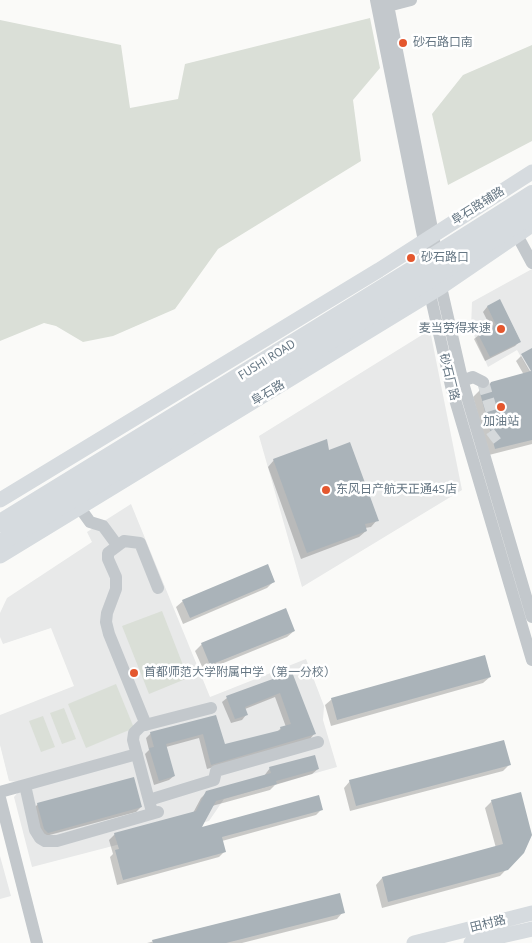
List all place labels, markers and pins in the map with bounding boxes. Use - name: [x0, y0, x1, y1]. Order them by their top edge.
- place label: 砂石路口南: [413, 36, 473, 50]
- marker: 砂石路口南: [397, 37, 409, 49]
- place label: 砂石路口: [421, 251, 469, 265]
- marker: 砂石路口: [405, 252, 417, 264]
- place label: 麦当劳得来速: [419, 322, 491, 336]
- marker: 麦当劳得来速: [495, 323, 507, 335]
- marker: 加油站: [495, 401, 507, 413]
- place label: 加油站: [483, 415, 519, 429]
- place label: 东风日产航天正通4S店: [336, 483, 457, 497]
- marker: 东风日产航天正通4S店: [320, 484, 332, 496]
- place label: 首都师范大学附属中学（第一分校）: [144, 666, 336, 680]
- marker: 首都师范大学附属中学（第一分校）: [128, 667, 140, 679]

